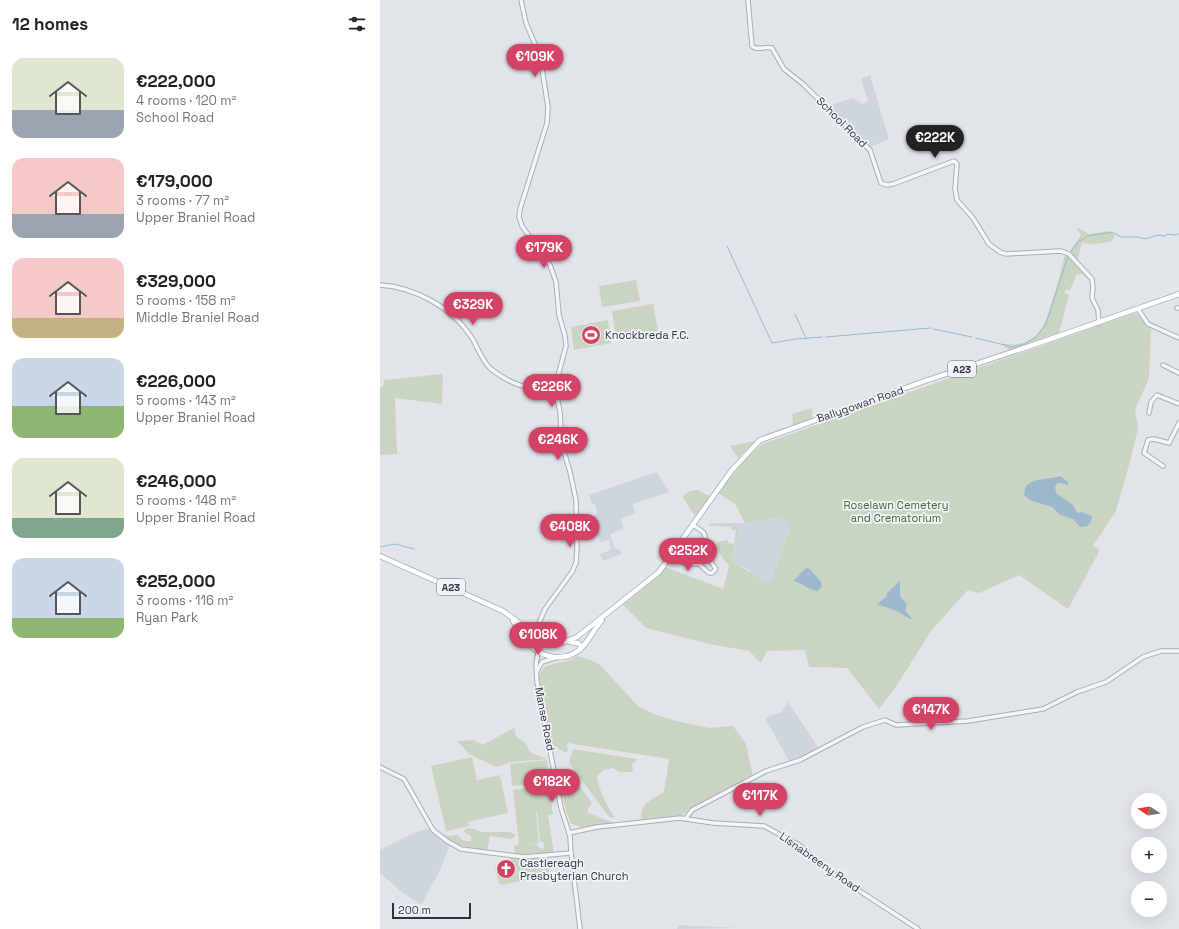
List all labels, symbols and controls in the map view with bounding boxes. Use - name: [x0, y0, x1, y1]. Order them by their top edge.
- text: 12 homes: [12, 13, 88, 35]
- icon: filters: [346, 13, 368, 35]
- pin: €109K: [507, 44, 563, 78]
- text: €109K: [515, 48, 555, 65]
- text: €222,000: [136, 70, 216, 92]
- icon: home: [44, 74, 92, 122]
- text: 4 rooms · 120 m²: [136, 92, 236, 109]
- street label: School Road: [814, 94, 870, 150]
- text: School Road: [136, 109, 214, 126]
- pin: €222K: [907, 125, 963, 159]
- text: €222K: [915, 129, 955, 146]
- text: €179,000: [136, 170, 213, 192]
- icon: home: [44, 174, 92, 222]
- text: 3 rooms · 77 m²: [136, 192, 229, 209]
- text: Upper Braniel Road: [136, 209, 255, 226]
- pin: €179K: [516, 235, 572, 269]
- text: €179K: [525, 239, 563, 256]
- text: €329,000: [136, 270, 216, 292]
- icon: home: [44, 274, 92, 322]
- text: 5 rooms · 158 m²: [136, 292, 236, 309]
- pin: €329K: [445, 292, 501, 326]
- text: €329K: [453, 296, 493, 313]
- text: Middle Braniel Road: [136, 309, 259, 326]
- sports icon: Knockbreda F.C.: [580, 324, 602, 346]
- place label: Knockbreda F.C.: [605, 328, 689, 342]
- road number: A23: [948, 361, 976, 377]
- text: €226,000: [136, 370, 216, 392]
- icon: home: [44, 374, 92, 422]
- pin: €226K: [524, 374, 580, 408]
- text: €226K: [532, 378, 572, 395]
- street label: Ballygowan Road: [815, 383, 905, 425]
- text: 5 rooms · 143 m²: [136, 392, 236, 409]
- text: Upper Braniel Road: [136, 409, 255, 426]
- pin: €246K: [530, 427, 586, 461]
- text: €246K: [538, 431, 578, 448]
- text: €246,000: [136, 470, 216, 492]
- icon: home: [44, 474, 92, 522]
- text: 5 rooms · 148 m²: [136, 492, 236, 509]
- park label: Roselawn Cemetery and Crematorium: [844, 498, 948, 525]
- text: Upper Braniel Road: [136, 509, 255, 526]
- pin: €408K: [542, 514, 598, 548]
- text: €408K: [549, 518, 591, 535]
- pin: €252K: [660, 538, 716, 572]
- text: €252K: [668, 542, 708, 559]
- text: €252,000: [136, 570, 216, 592]
- icon: home: [44, 574, 92, 622]
- road number: A23: [437, 579, 465, 595]
- text: 3 rooms · 116 m²: [136, 592, 233, 609]
- text: Ryan Park: [136, 609, 198, 626]
- pin: €108K: [510, 622, 566, 656]
- text: €108K: [518, 626, 558, 643]
- street label: Manse Road: [532, 686, 558, 752]
- pin: €147K: [903, 697, 959, 731]
- text: €147K: [912, 701, 950, 718]
- pin: €182K: [524, 769, 580, 803]
- text: €182K: [533, 773, 571, 790]
- pin: €117K: [732, 783, 788, 817]
- text: €117K: [742, 787, 778, 804]
- north arrow: [1131, 793, 1167, 829]
- map controls: [1131, 793, 1167, 917]
- street label: Lisnabreeny Road: [777, 829, 863, 895]
- button: +: [1131, 837, 1167, 873]
- place label: Castlereagh Presbyterian Church: [520, 856, 629, 883]
- church icon: Castlereagh Presbyterian Church: [495, 858, 517, 880]
- button: −: [1131, 881, 1167, 917]
- scale bar: [392, 901, 471, 920]
- text: 200 m: [398, 903, 431, 917]

